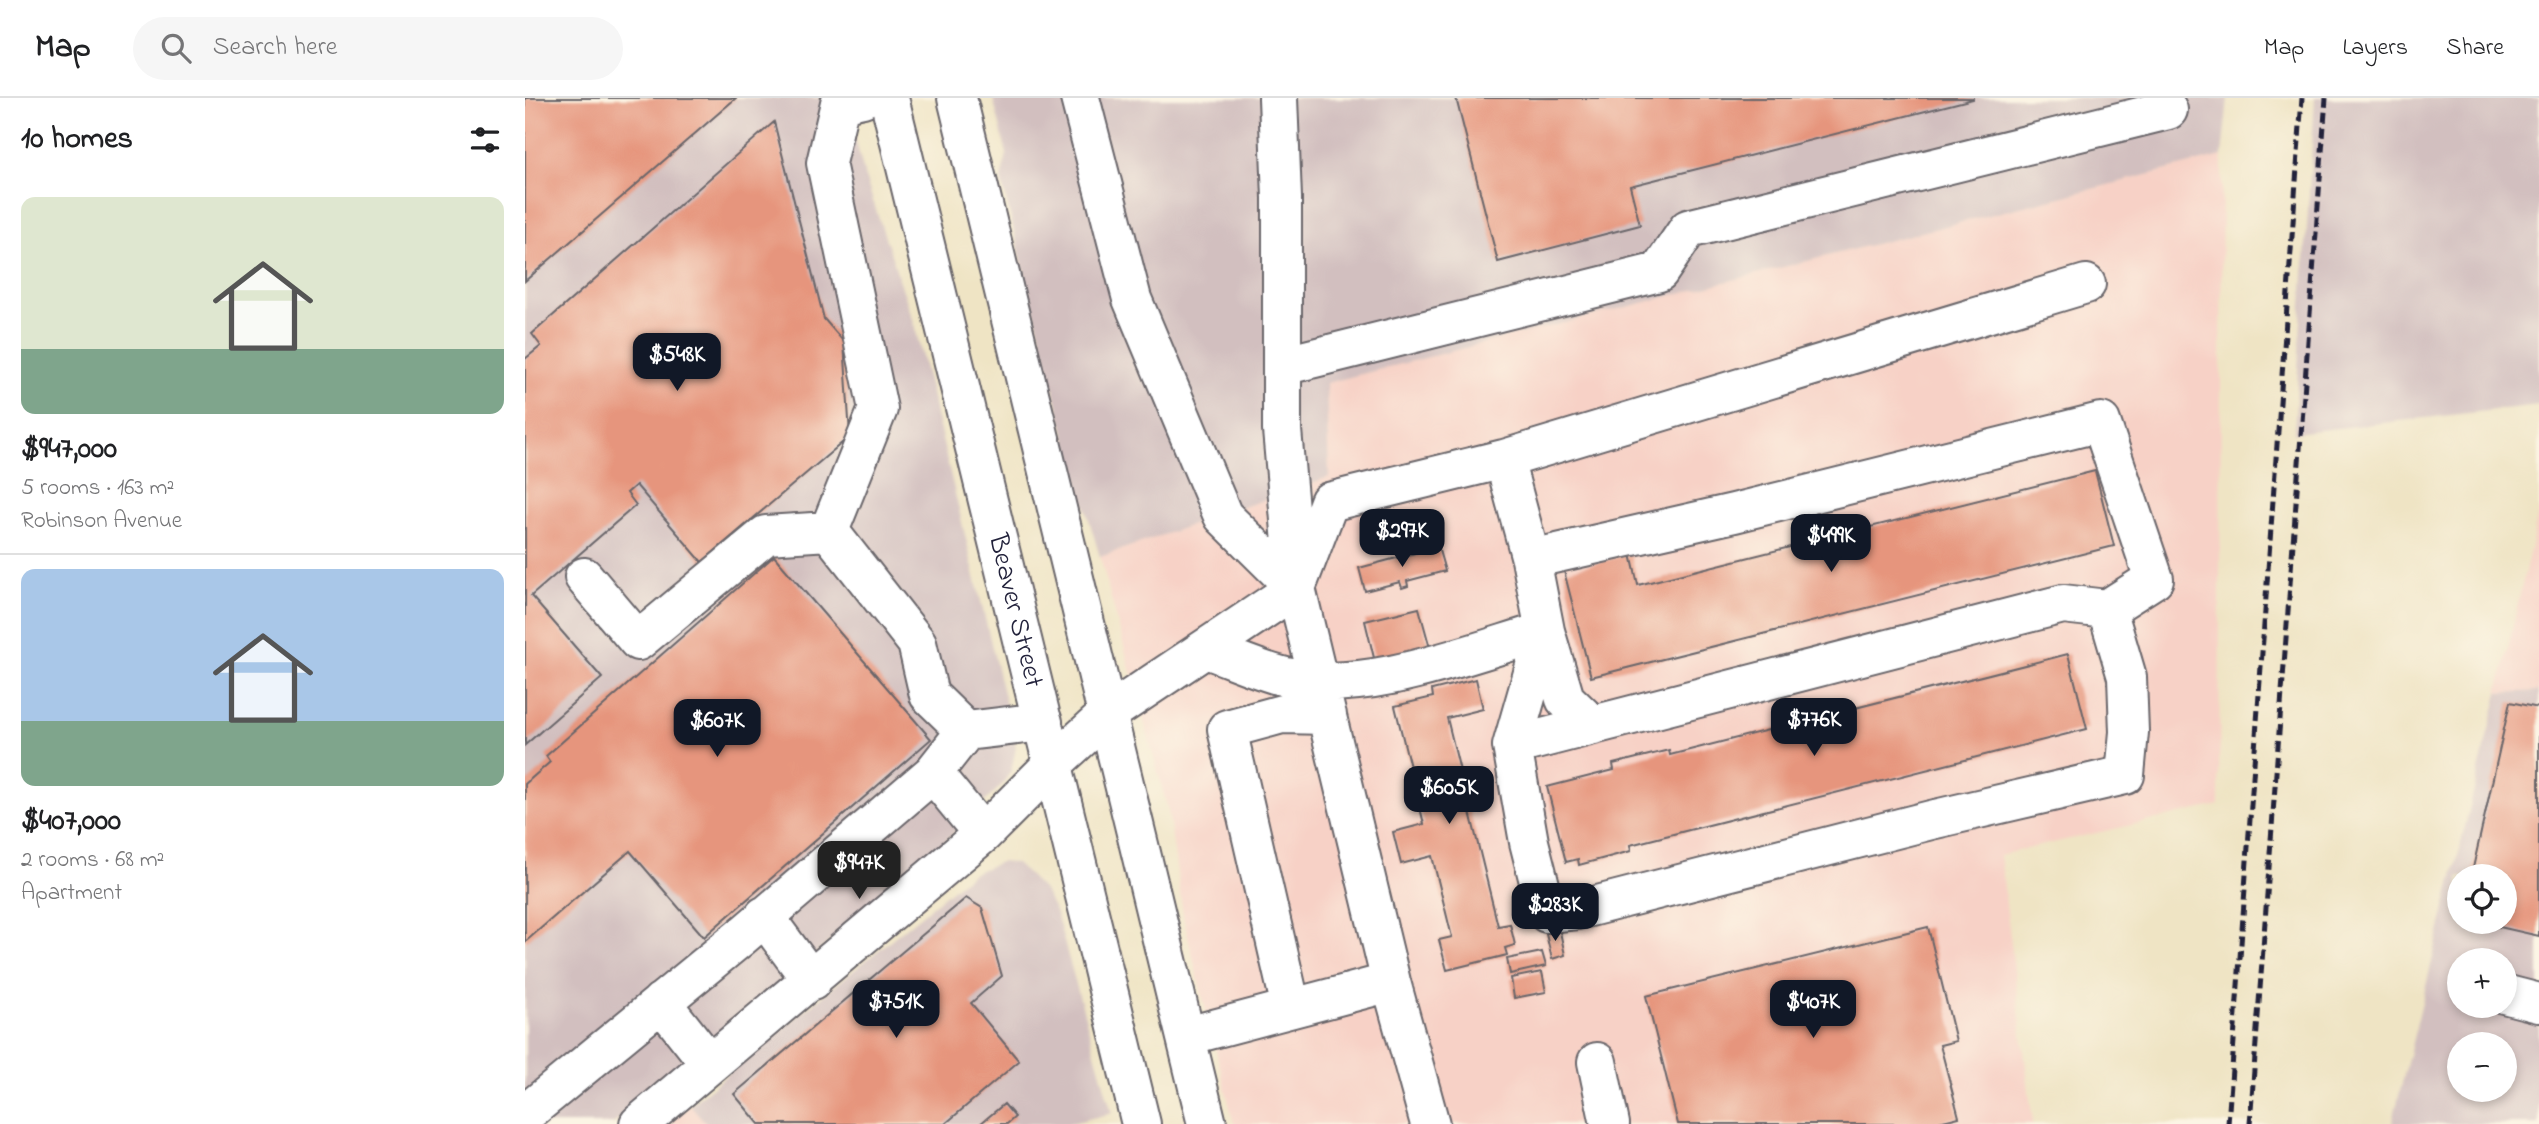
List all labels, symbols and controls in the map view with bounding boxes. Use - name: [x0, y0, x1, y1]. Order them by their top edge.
- search box: [133, 17, 623, 80]
- text: Map: [35, 24, 91, 72]
- icon: search: [157, 29, 195, 67]
- text: Search here: [213, 29, 337, 67]
- text: Map: [2264, 31, 2304, 66]
- text: Layers: [2342, 31, 2408, 66]
- text: Share: [2446, 31, 2504, 66]
- text: 10 homes: [21, 118, 133, 162]
- icon: filters: [466, 121, 504, 159]
- icon: home: [200, 243, 326, 369]
- pin: $548K: [628, 334, 726, 393]
- text: $548K: [649, 339, 705, 372]
- text: $947,000: [21, 428, 117, 472]
- text: 5 rooms · 163 m²: [21, 472, 174, 505]
- text: Robinson Avenue: [21, 505, 182, 538]
- pin: $297K: [1353, 510, 1451, 569]
- pin: $499K: [1782, 514, 1880, 574]
- text: $297K: [1376, 515, 1428, 548]
- text: $499K: [1807, 520, 1855, 553]
- street label: Beaver Street: [976, 529, 1054, 692]
- icon: home: [200, 615, 326, 741]
- pin: $776K: [1765, 698, 1863, 758]
- pin: $607K: [668, 700, 766, 759]
- text: $776K: [1787, 704, 1841, 737]
- text: $607K: [690, 705, 744, 738]
- pin: $605K: [1400, 766, 1498, 826]
- text: $605K: [1420, 772, 1478, 805]
- text: $407,000: [21, 800, 121, 844]
- pin: $947K: [810, 842, 908, 901]
- text: 2 rooms · 68 m²: [21, 844, 164, 877]
- text: $947K: [834, 847, 884, 880]
- map controls: [2447, 864, 2517, 1102]
- button: locate: [2447, 864, 2517, 934]
- text: Apartment: [21, 877, 122, 910]
- pin: $283K: [1506, 884, 1604, 943]
- text: $283K: [1528, 889, 1582, 922]
- button: +: [2447, 948, 2517, 1018]
- pin: $751K: [847, 981, 945, 1040]
- pin: $407K: [1764, 981, 1862, 1040]
- text: $751K: [868, 986, 924, 1019]
- text: $407K: [1786, 986, 1840, 1019]
- button: −: [2447, 1032, 2517, 1102]

